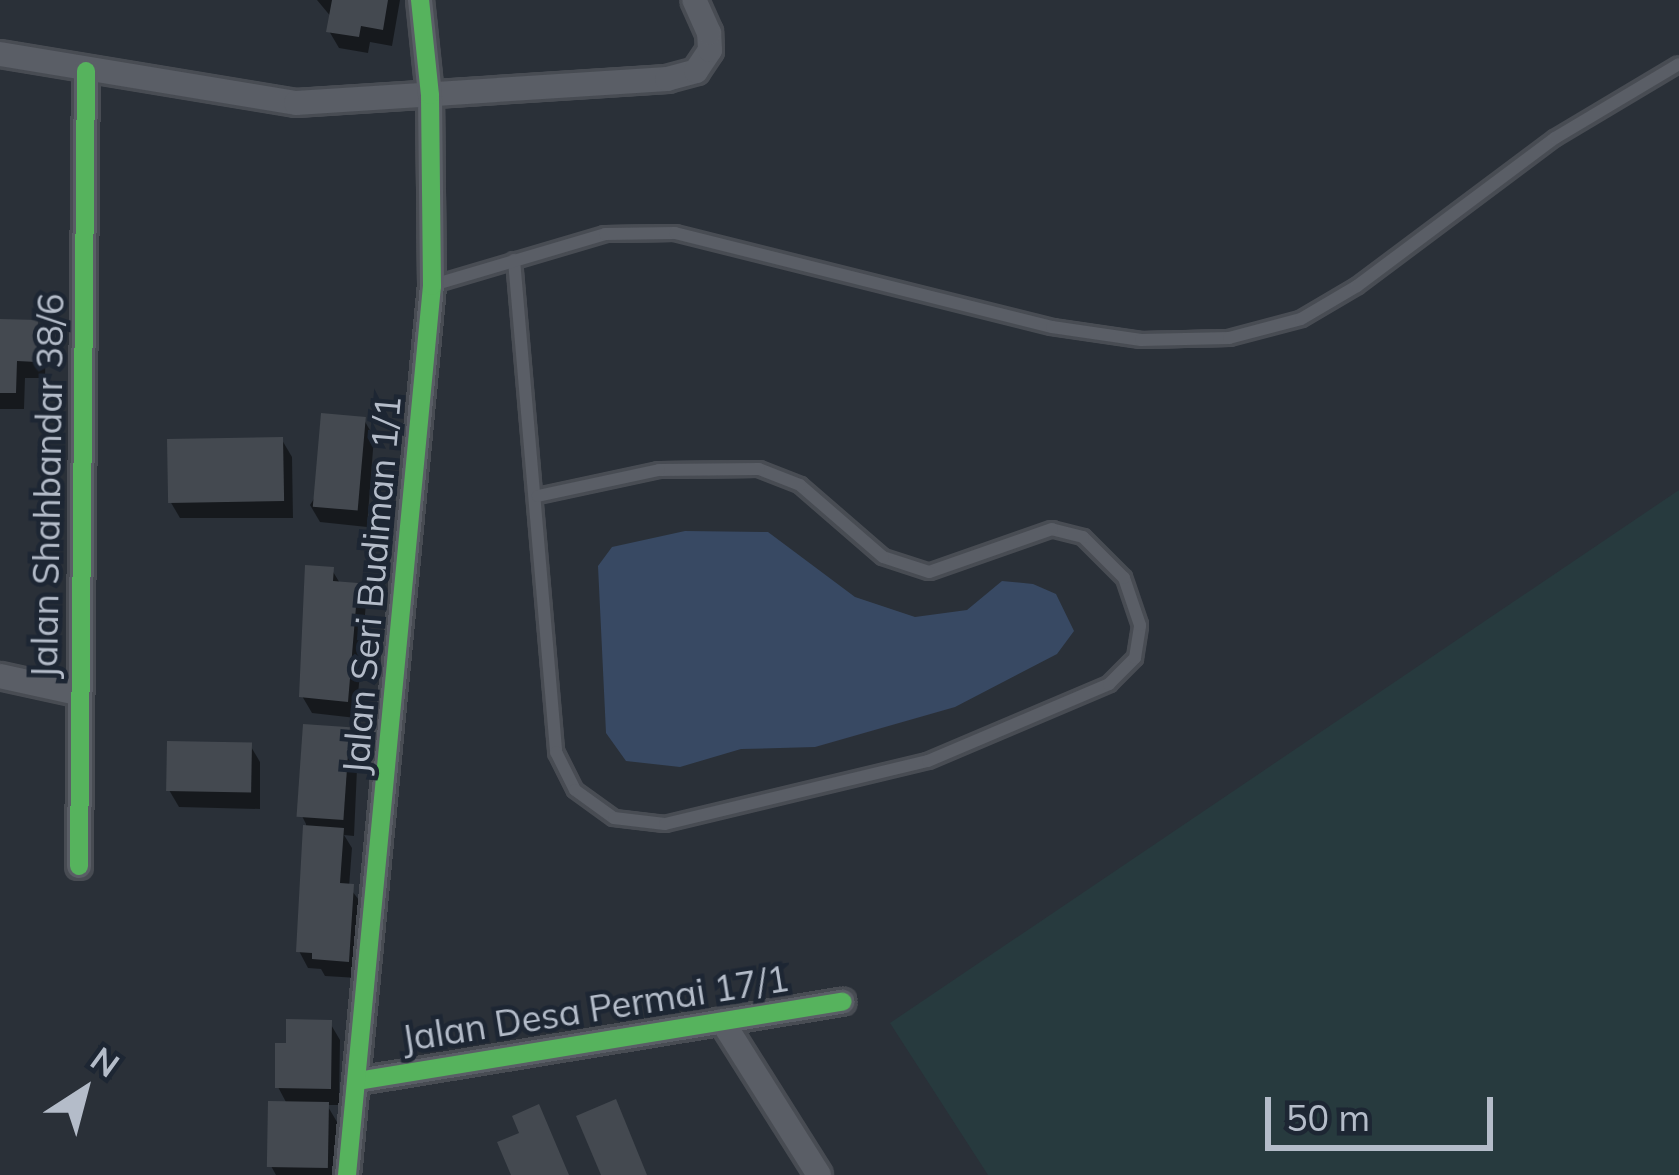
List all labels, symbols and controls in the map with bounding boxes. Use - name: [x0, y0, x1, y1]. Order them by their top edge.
- street label: Jalan Shahbandar 38/6: [22, 293, 72, 679]
- street label: Jalan Seri Budiman 1/1: [333, 394, 409, 776]
- street label: Jalan Desa Permai 17/1: [399, 956, 791, 1060]
- north arrow: [24, 1031, 144, 1151]
- text: N: [83, 1038, 128, 1085]
- scale bar: [1271, 1073, 1499, 1147]
- text: 50 m: [1286, 1095, 1370, 1140]

